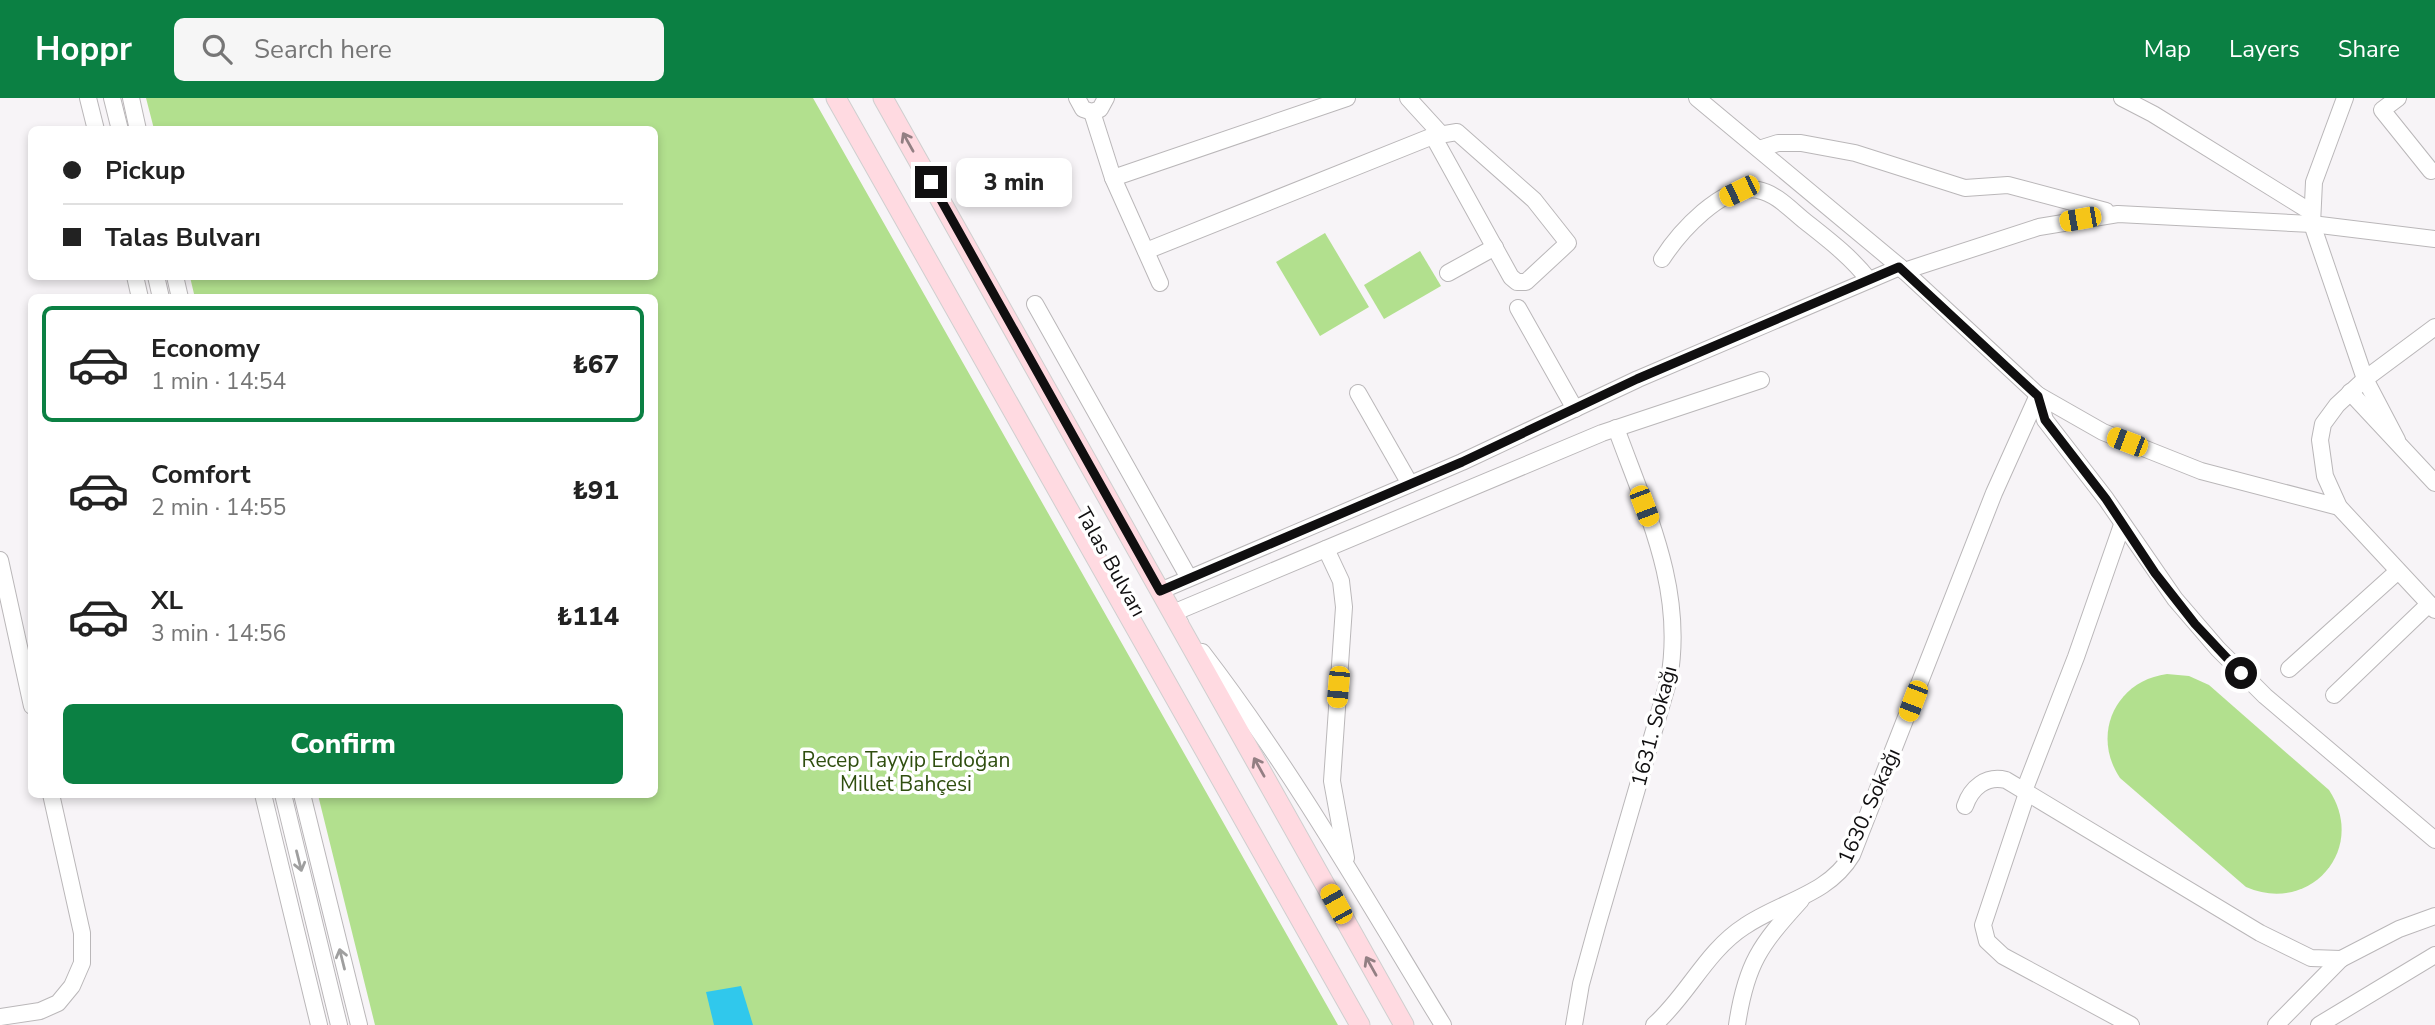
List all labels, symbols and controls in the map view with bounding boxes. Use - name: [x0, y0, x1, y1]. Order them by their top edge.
- search box: [174, 18, 664, 81]
- text: Hoppr: [35, 27, 132, 72]
- icon: search: [198, 30, 236, 68]
- text: Search here: [254, 32, 392, 67]
- text: Map: [2144, 33, 2191, 65]
- text: Layers: [2229, 33, 2300, 65]
- text: Share: [2338, 33, 2400, 65]
- one-way arrow: [901, 132, 915, 152]
- text: Pickup: [105, 153, 185, 188]
- callout: 3 min: [956, 158, 1071, 206]
- route end: [915, 166, 947, 198]
- text: 3 min: [984, 167, 1044, 198]
- car: [1716, 172, 1763, 210]
- car: [2058, 205, 2103, 233]
- text: Talas Bulvarı: [105, 220, 261, 255]
- text: Economy: [151, 331, 260, 366]
- icon: car: [67, 333, 130, 396]
- text: ₺67: [572, 347, 619, 382]
- text: 1 min · 14:54: [151, 366, 286, 397]
- car: [2104, 425, 2151, 459]
- text: Comfort: [151, 457, 251, 492]
- icon: car: [67, 459, 130, 522]
- text: ₺91: [572, 473, 619, 508]
- car: [1627, 483, 1662, 529]
- text: 2 min · 14:55: [151, 492, 286, 523]
- street label: Talas Bulvarı: [1069, 502, 1153, 622]
- text: XL: [151, 583, 183, 618]
- icon: car: [67, 585, 130, 648]
- text: ₺114: [557, 599, 619, 634]
- text: 3 min · 14:56: [151, 618, 286, 649]
- route start: [2225, 657, 2257, 689]
- street label: 1631. Sokağı: [1624, 663, 1684, 789]
- car: [1326, 665, 1351, 709]
- car: [1896, 678, 1931, 724]
- button: Confirm: [63, 704, 623, 784]
- street label: 1630. Sokağı: [1831, 744, 1907, 868]
- park label: Recep Tayyip Erdoğan Millet Bahçesi: [802, 746, 1010, 798]
- one-way arrow: [1252, 758, 1266, 778]
- one-way arrow: [293, 849, 306, 872]
- car: [1317, 881, 1356, 927]
- one-way arrow: [335, 948, 349, 971]
- one-way arrow: [1364, 956, 1378, 976]

